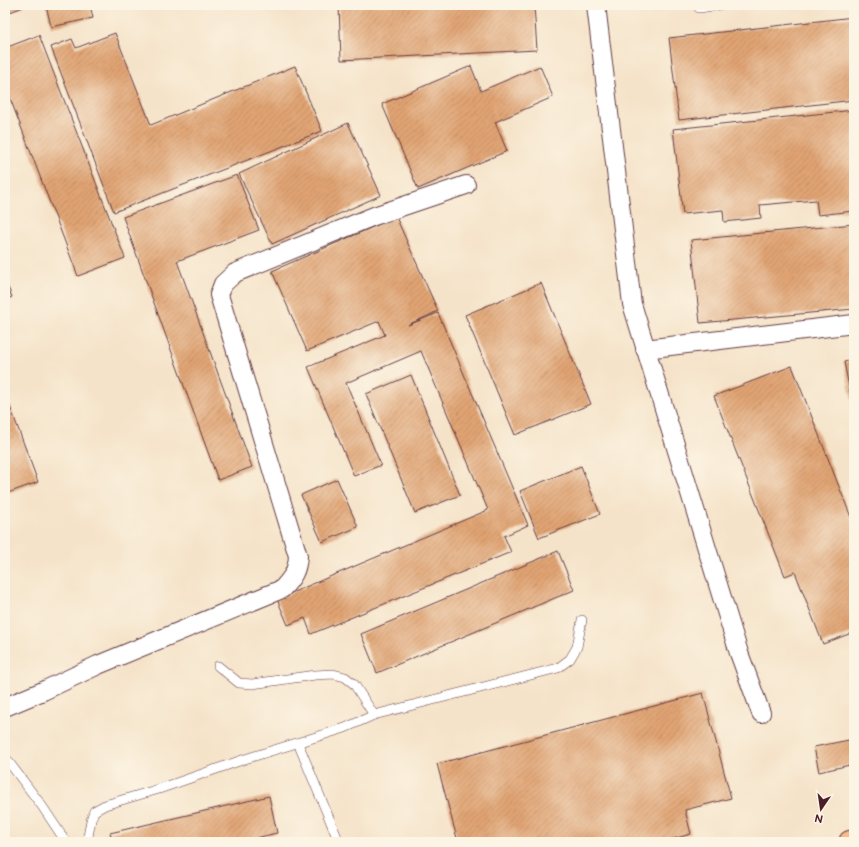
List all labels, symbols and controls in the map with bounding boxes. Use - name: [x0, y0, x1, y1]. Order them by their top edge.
- north arrow: [801, 789, 841, 829]
- text: N: [813, 811, 824, 826]

